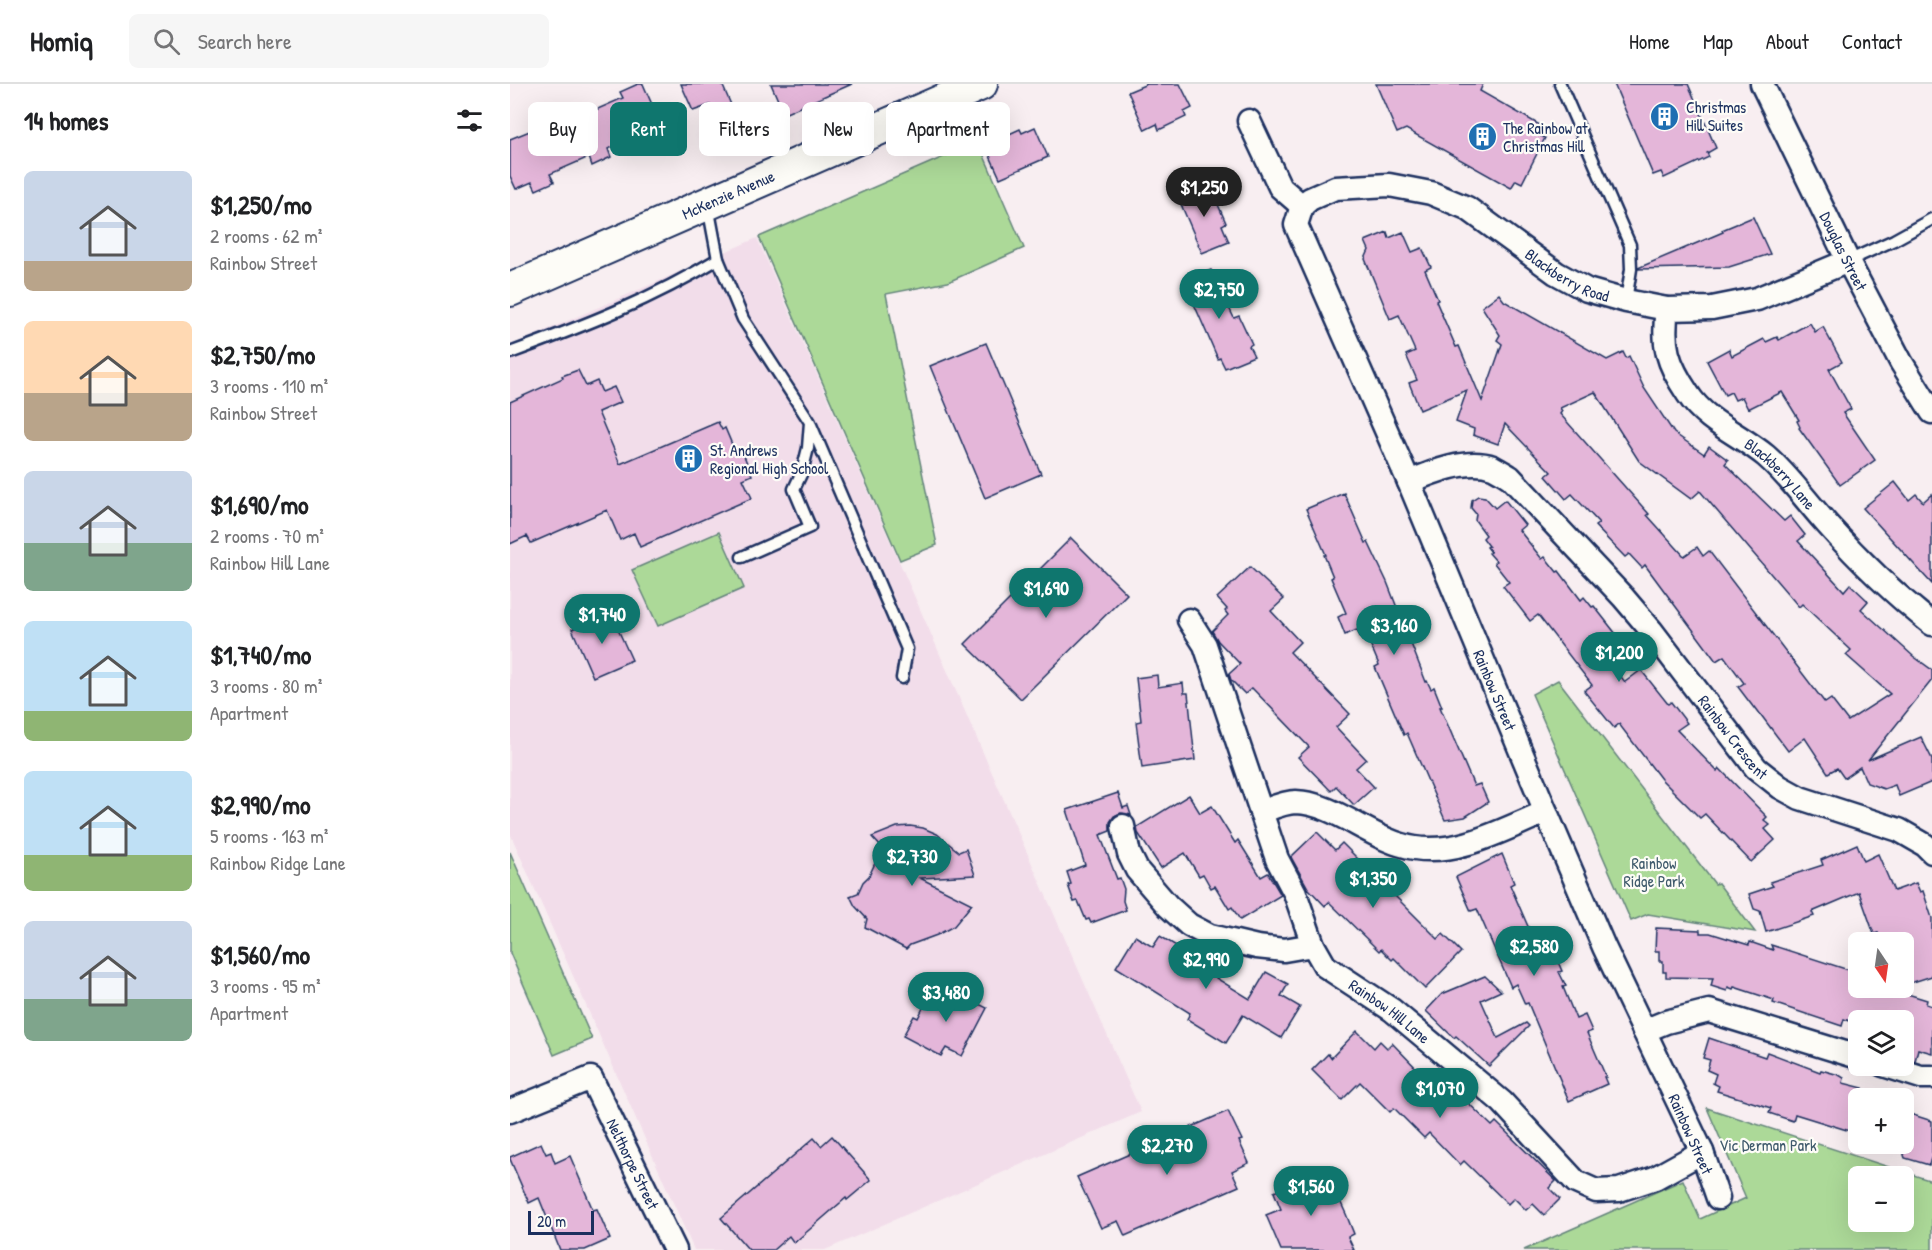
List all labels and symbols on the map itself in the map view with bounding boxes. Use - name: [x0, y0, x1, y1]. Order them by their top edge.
- place label: Christmas Hill Suites: [1686, 96, 1746, 136]
- building icon: Christmas Hill Suites: [1649, 100, 1681, 132]
- place label: The Rainbow at Christmas Hill: [1503, 117, 1588, 157]
- building icon: The Rainbow at Christmas Hill: [1466, 121, 1498, 153]
- street label: McKenzie Avenue: [678, 164, 778, 225]
- pin: $1,250: [1155, 167, 1253, 218]
- street label: Douglas Street: [1815, 208, 1873, 295]
- street label: Blackberry Road: [1521, 243, 1612, 307]
- pin: $2,750: [1170, 269, 1268, 320]
- street label: Blackberry Lane: [1740, 433, 1821, 515]
- place label: St. Andrews Regional High School: [710, 439, 829, 479]
- building icon: St. Andrews Regional High School: [673, 443, 705, 475]
- pin: $1,690: [997, 568, 1095, 619]
- pin: $1,740: [553, 594, 651, 645]
- pin: $3,160: [1345, 605, 1443, 656]
- pin: $1,200: [1570, 632, 1668, 683]
- street label: Rainbow Street: [1468, 646, 1522, 734]
- street label: Rainbow Crescent: [1693, 690, 1773, 785]
- pin: $2,730: [863, 836, 961, 887]
- park label: Rainbow Ridge Park: [1623, 852, 1685, 892]
- pin: $1,350: [1324, 858, 1422, 909]
- pin: $2,580: [1485, 926, 1583, 977]
- north arrow: [1848, 932, 1914, 998]
- pin: $2,990: [1157, 939, 1255, 990]
- pin: $3,480: [897, 972, 995, 1023]
- street label: Rainbow Hill Lane: [1345, 974, 1435, 1049]
- pin: $1,070: [1391, 1068, 1489, 1119]
- street label: Rainbow Street: [1664, 1090, 1719, 1178]
- street label: Nelthorpe Street: [601, 1115, 665, 1213]
- pin: $2,270: [1118, 1125, 1216, 1176]
- park label: Vic Derman Park: [1719, 1134, 1817, 1156]
- pin: $1,560: [1262, 1166, 1360, 1217]
- scale bar: [528, 1208, 594, 1236]

